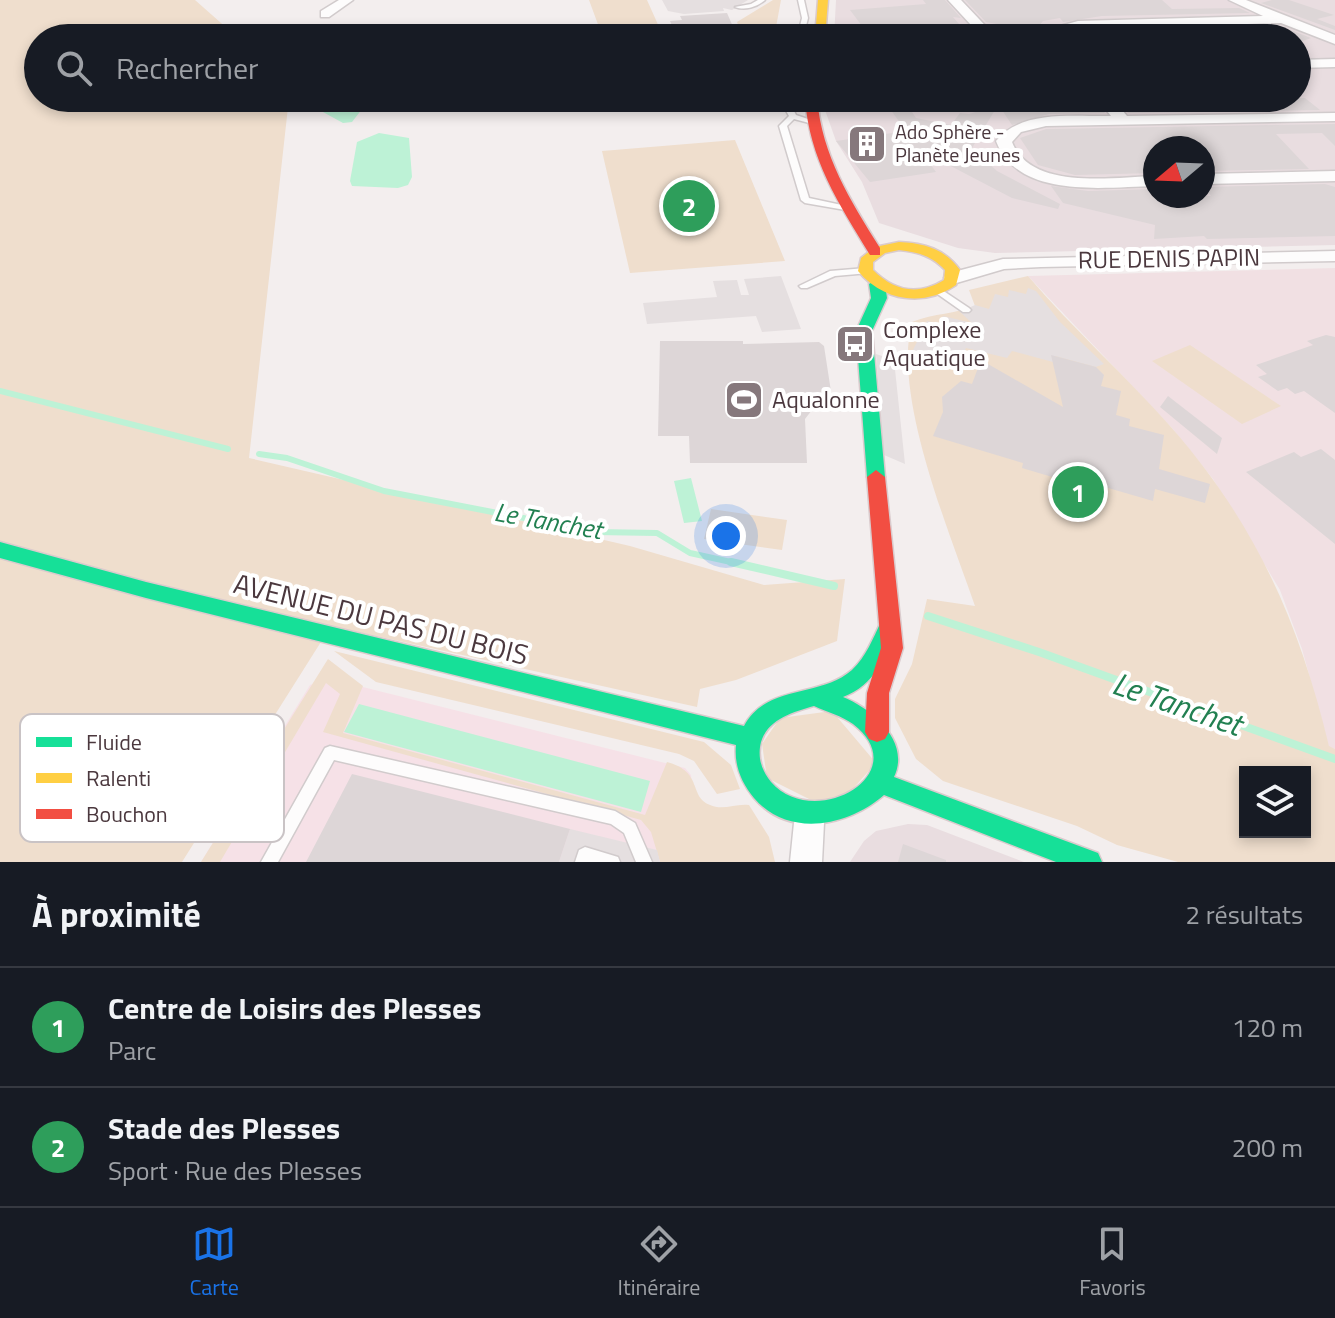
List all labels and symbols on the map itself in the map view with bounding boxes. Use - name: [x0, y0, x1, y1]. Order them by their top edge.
- place label: Ado Sphère - Planète Jeunes: [895, 116, 1020, 170]
- building icon: Ado Sphère - Planète Jeunes: [846, 123, 888, 165]
- north arrow: [1143, 136, 1215, 208]
- pin: 2: [663, 176, 715, 236]
- street label: RUE DENIS PAPIN: [1078, 238, 1260, 278]
- place label: Complexe Aquatique: [883, 311, 986, 375]
- bus stop icon: Complexe Aquatique: [834, 323, 876, 365]
- sports icon: Aqualonne: [723, 379, 765, 421]
- place label: Aqualonne: [772, 381, 880, 417]
- pin: 1: [1052, 462, 1104, 522]
- water label: Le Tanchet: [491, 492, 608, 550]
- your location: [706, 516, 746, 556]
- street label: AVENUE DU PAS DU BOIS: [229, 561, 533, 676]
- water label: Le Tanchet: [1106, 659, 1252, 749]
- legend: [20, 714, 284, 842]
- text: Fluide: [86, 725, 142, 759]
- text: Ralenti: [86, 761, 151, 795]
- text: Bouchon: [86, 797, 168, 831]

